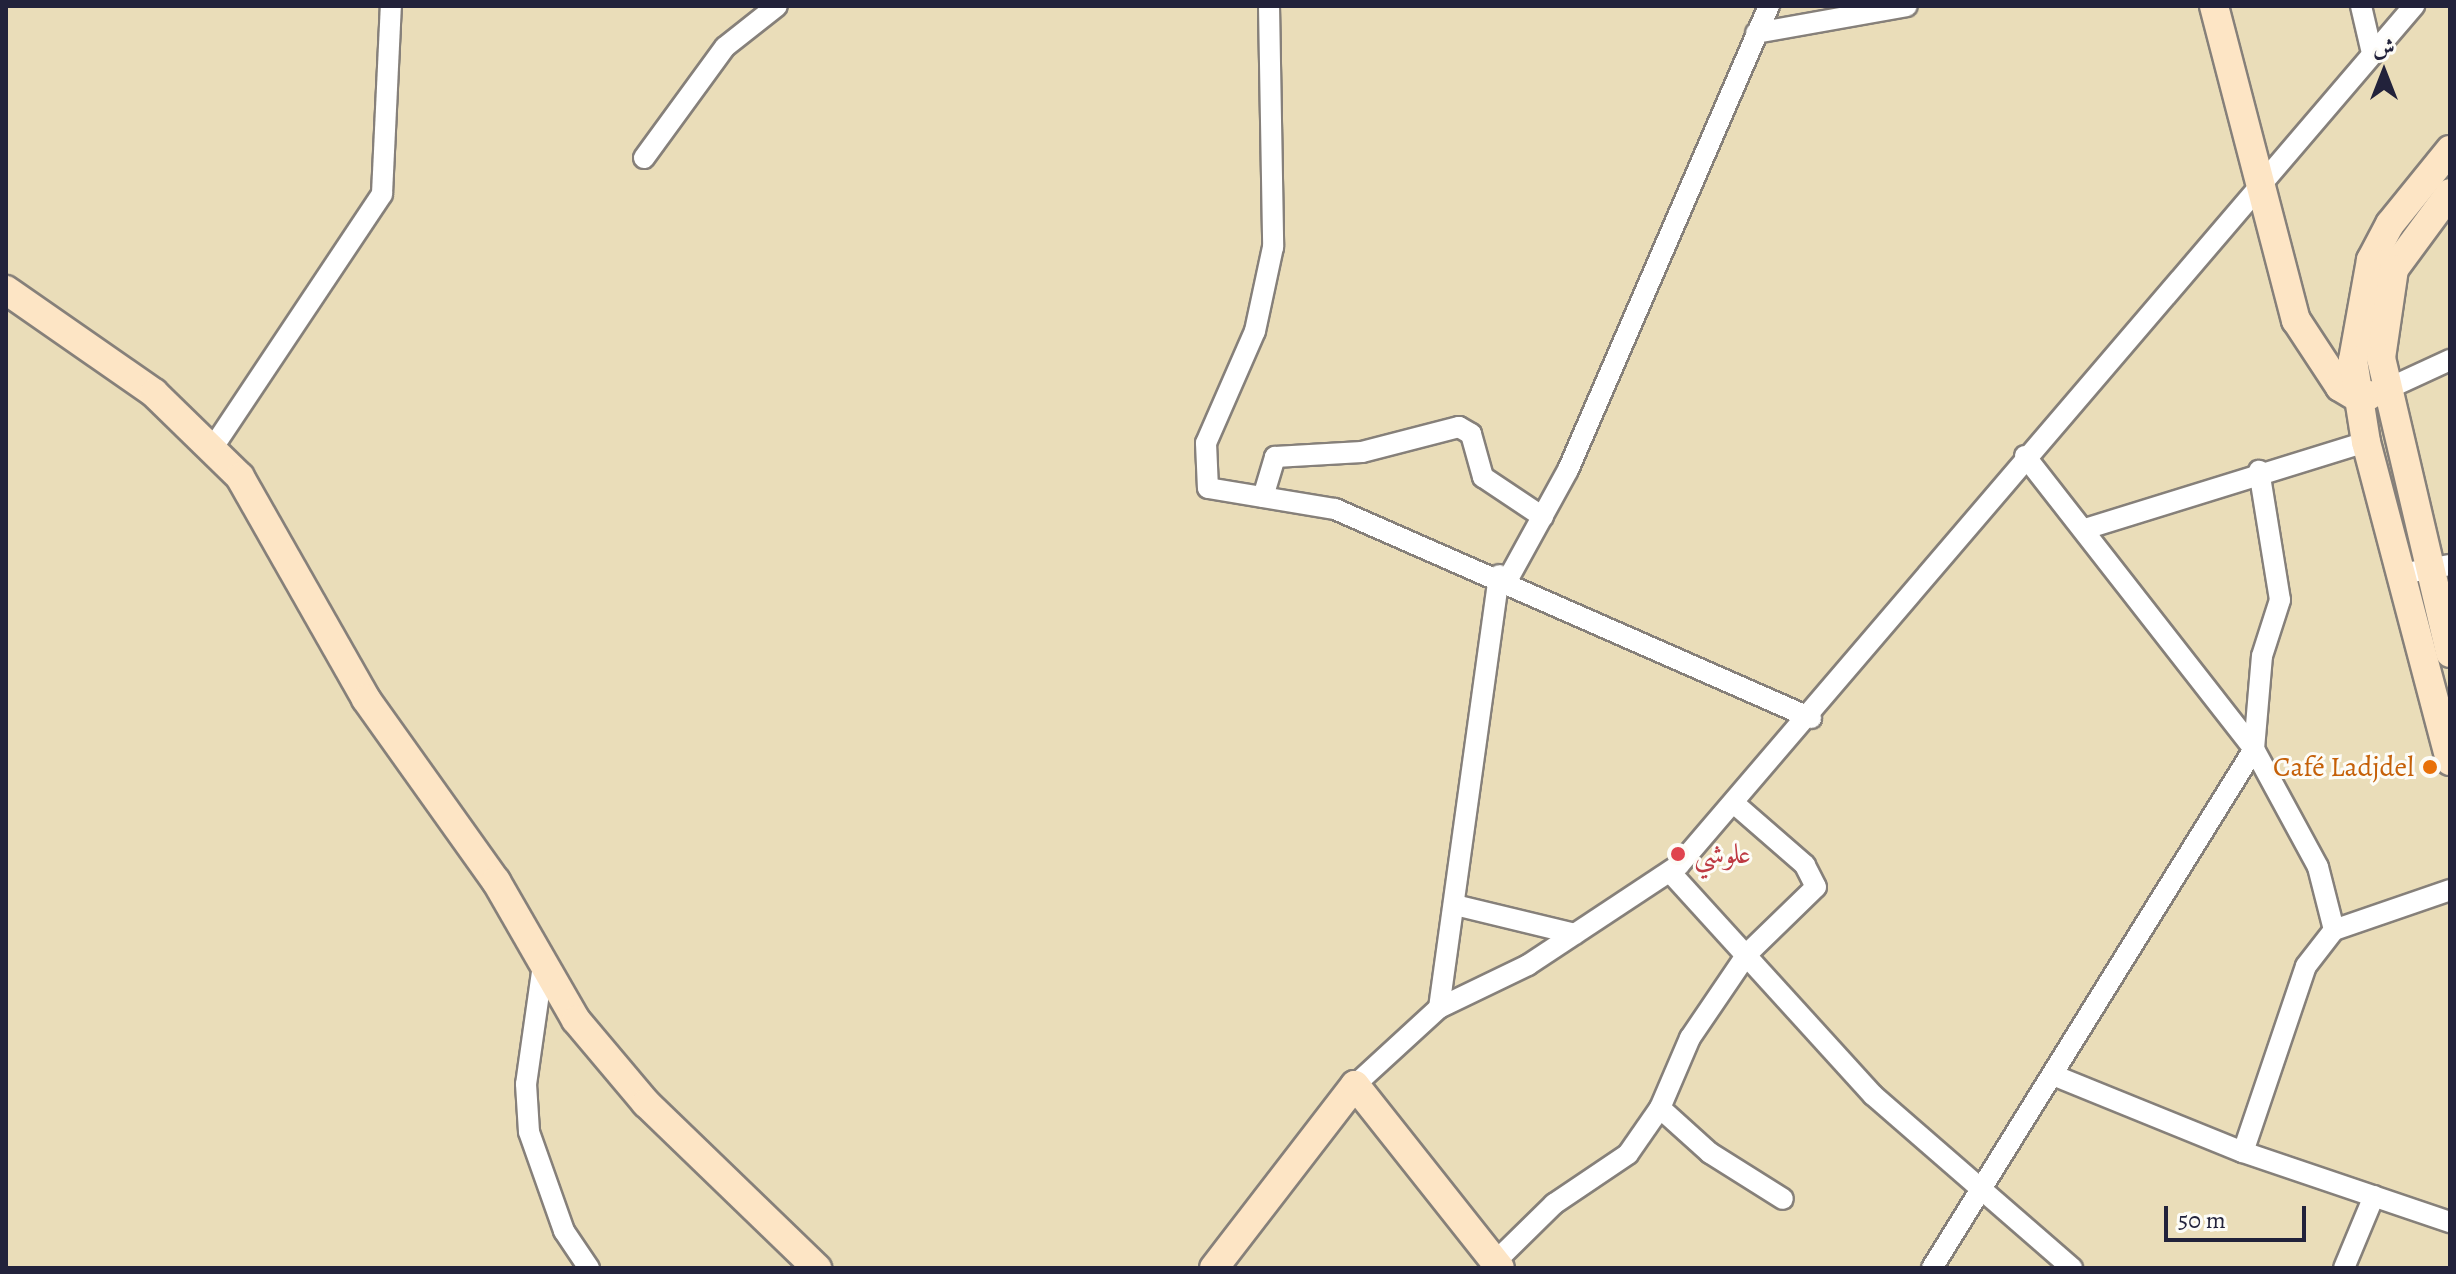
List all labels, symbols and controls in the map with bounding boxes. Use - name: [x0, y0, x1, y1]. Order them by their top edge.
- north arrow: [2344, 32, 2424, 112]
- text: ش: [2373, 33, 2395, 63]
- place label: Café Ladjdel: [2273, 750, 2414, 784]
- marker: Café Ladjdel: [2421, 758, 2439, 776]
- place label: علوشي: [1694, 837, 1751, 871]
- marker: علوشي: [1669, 845, 1687, 863]
- scale bar: [2168, 1190, 2310, 1240]
- text: 50 m: [2178, 1204, 2226, 1236]

